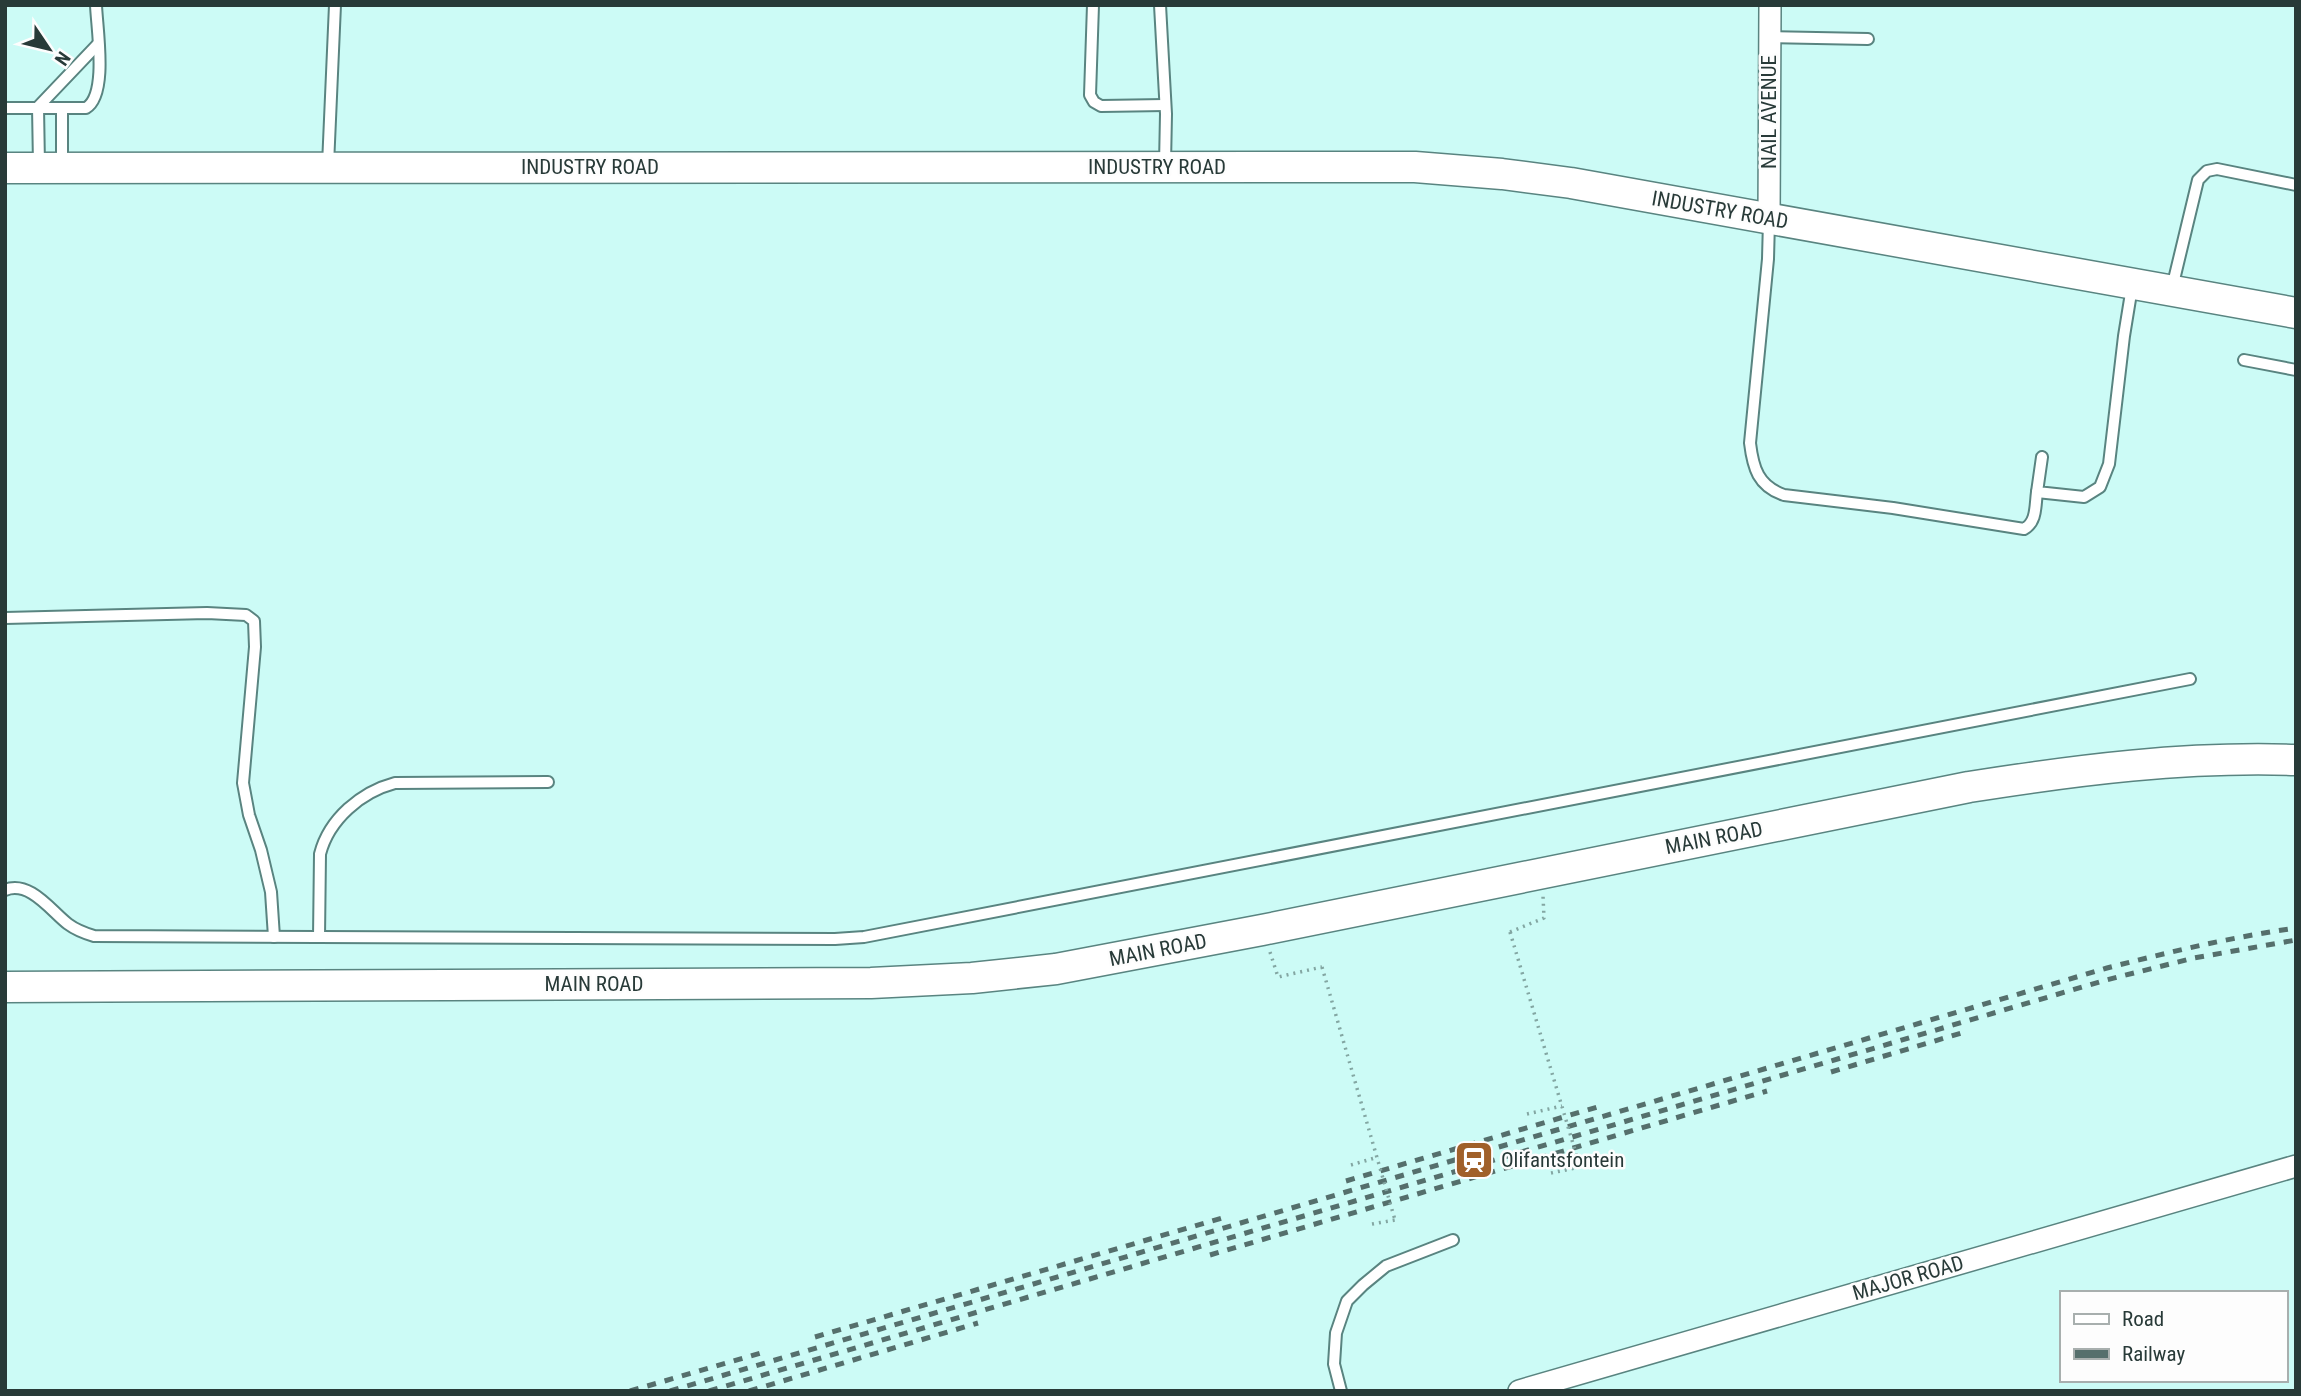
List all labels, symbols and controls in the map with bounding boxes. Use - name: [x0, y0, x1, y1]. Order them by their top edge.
- north arrow: [14, 14, 84, 84]
- text: N: [50, 47, 75, 70]
- street label: NAIL AVENUE: [1757, 55, 1781, 169]
- street label: INDUSTRY ROAD: [521, 155, 659, 179]
- street label: INDUSTRY ROAD: [1088, 155, 1226, 179]
- street label: INDUSTRY ROAD: [1650, 186, 1790, 234]
- street label: MAIN ROAD: [1663, 817, 1765, 859]
- street label: MAIN ROAD: [1107, 929, 1209, 971]
- street label: MAIN ROAD: [545, 972, 643, 996]
- station icon: Olifantsfontein: [1453, 1139, 1495, 1181]
- place label: Olifantsfontein: [1501, 1148, 1624, 1172]
- street label: MAJOR ROAD: [1850, 1251, 1966, 1305]
- legend: [2060, 1291, 2287, 1382]
- text: Road: [2122, 1307, 2164, 1331]
- text: Railway: [2122, 1342, 2185, 1366]

